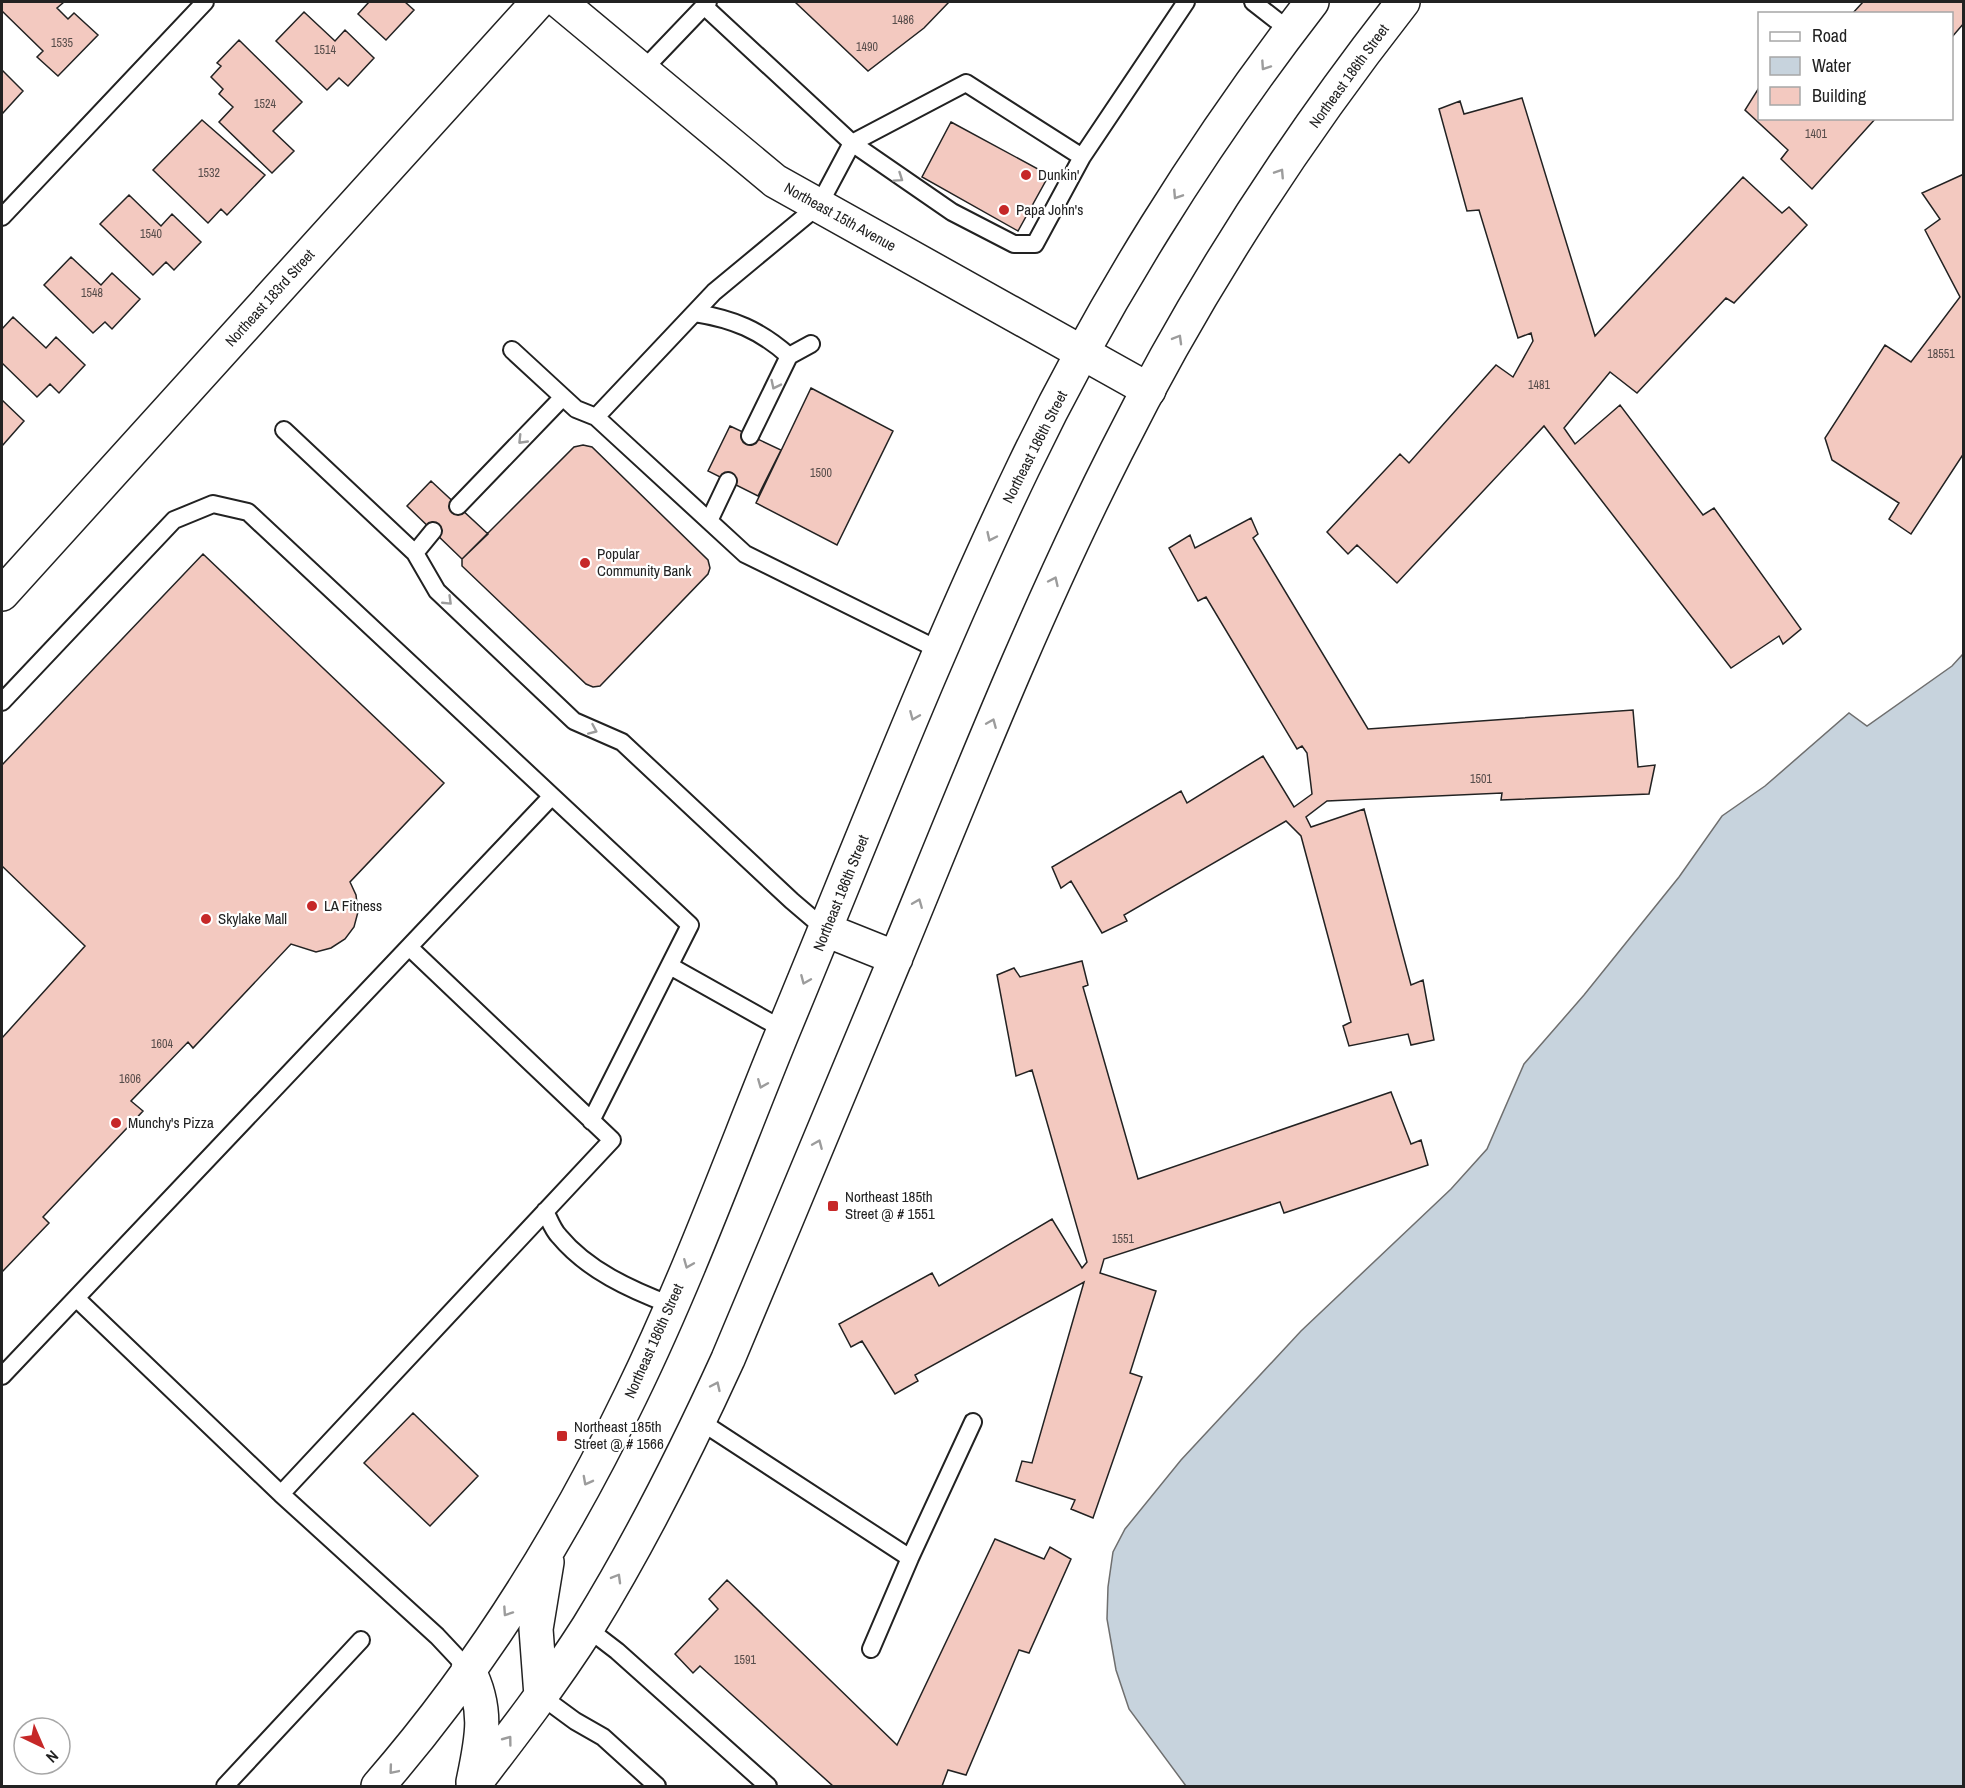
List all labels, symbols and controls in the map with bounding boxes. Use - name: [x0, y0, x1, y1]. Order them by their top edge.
- house number: 1486: [892, 12, 914, 28]
- legend: [1758, 12, 1953, 120]
- street label: Northeast 186th Street: [1304, 19, 1394, 132]
- text: Road: [1812, 23, 1847, 48]
- house number: 1535: [51, 35, 73, 51]
- house number: 1490: [856, 39, 878, 55]
- house number: 1514: [314, 42, 336, 58]
- text: Water: [1812, 53, 1851, 78]
- one-way arrow: [1261, 59, 1272, 70]
- text: Building: [1812, 83, 1867, 108]
- house number: 1524: [254, 96, 276, 112]
- house number: 1401: [1805, 126, 1827, 142]
- place label: Dunkin': [1038, 164, 1079, 185]
- house number: 1532: [198, 165, 220, 181]
- marker: Dunkin': [1019, 168, 1033, 182]
- one-way arrow: [1273, 169, 1284, 180]
- one-way arrow: [893, 170, 904, 181]
- street label: Northeast 15th Avenue: [781, 177, 900, 256]
- one-way arrow: [1173, 189, 1185, 199]
- place label: Papa John's: [1016, 199, 1083, 220]
- marker: Papa John's: [997, 203, 1011, 217]
- house number: 1540: [140, 226, 162, 242]
- street label: Northeast 183rd Street: [220, 244, 319, 351]
- house number: 1548: [81, 285, 103, 301]
- one-way arrow: [1171, 335, 1182, 345]
- house number: 18551: [1927, 346, 1955, 362]
- house number: 1481: [1528, 377, 1550, 393]
- one-way arrow: [771, 378, 783, 389]
- street label: Northeast 186th Street: [997, 386, 1072, 507]
- one-way arrow: [518, 433, 529, 443]
- house number: 1500: [810, 465, 832, 481]
- one-way arrow: [987, 530, 999, 541]
- place label: Popular Community Bank: [597, 543, 692, 581]
- marker: Popular Community Bank: [578, 556, 592, 570]
- one-way arrow: [1046, 577, 1058, 588]
- one-way arrow: [441, 594, 452, 605]
- one-way arrow: [909, 709, 921, 720]
- one-way arrow: [985, 718, 997, 729]
- one-way arrow: [587, 722, 598, 734]
- house number: 1501: [1470, 771, 1492, 787]
- street label: Northeast 186th Street: [808, 831, 874, 954]
- place label: LA Fitness: [324, 895, 382, 916]
- marker: LA Fitness: [305, 899, 319, 913]
- one-way arrow: [911, 899, 923, 910]
- place label: Skylake Mall: [218, 908, 287, 929]
- marker: Skylake Mall: [199, 912, 213, 926]
- one-way arrow: [800, 974, 812, 985]
- house number: 1604: [151, 1036, 173, 1052]
- house number: 1606: [119, 1071, 141, 1087]
- one-way arrow: [757, 1078, 769, 1089]
- place label: Munchy's Pizza: [128, 1112, 214, 1133]
- marker: Munchy's Pizza: [109, 1116, 123, 1130]
- one-way arrow: [811, 1139, 823, 1150]
- place label: Northeast 185th Street @ # 1551: [845, 1186, 935, 1224]
- marker: Northeast 185th Street @ # 1551: [826, 1199, 840, 1213]
- house number: 1551: [1112, 1231, 1134, 1247]
- one-way arrow: [683, 1258, 695, 1269]
- street label: Northeast 186th Street: [619, 1279, 689, 1402]
- one-way arrow: [708, 1382, 720, 1393]
- place label: Northeast 185th Street @ # 1566: [574, 1416, 664, 1454]
- marker: Northeast 185th Street @ # 1566: [555, 1429, 569, 1443]
- one-way arrow: [583, 1474, 594, 1485]
- one-way arrow: [609, 1574, 621, 1584]
- one-way arrow: [503, 1605, 514, 1616]
- house number: 1591: [734, 1652, 756, 1668]
- north arrow: [12, 1716, 72, 1776]
- one-way arrow: [501, 1735, 512, 1746]
- text: N: [41, 1746, 63, 1768]
- one-way arrow: [389, 1763, 400, 1774]

